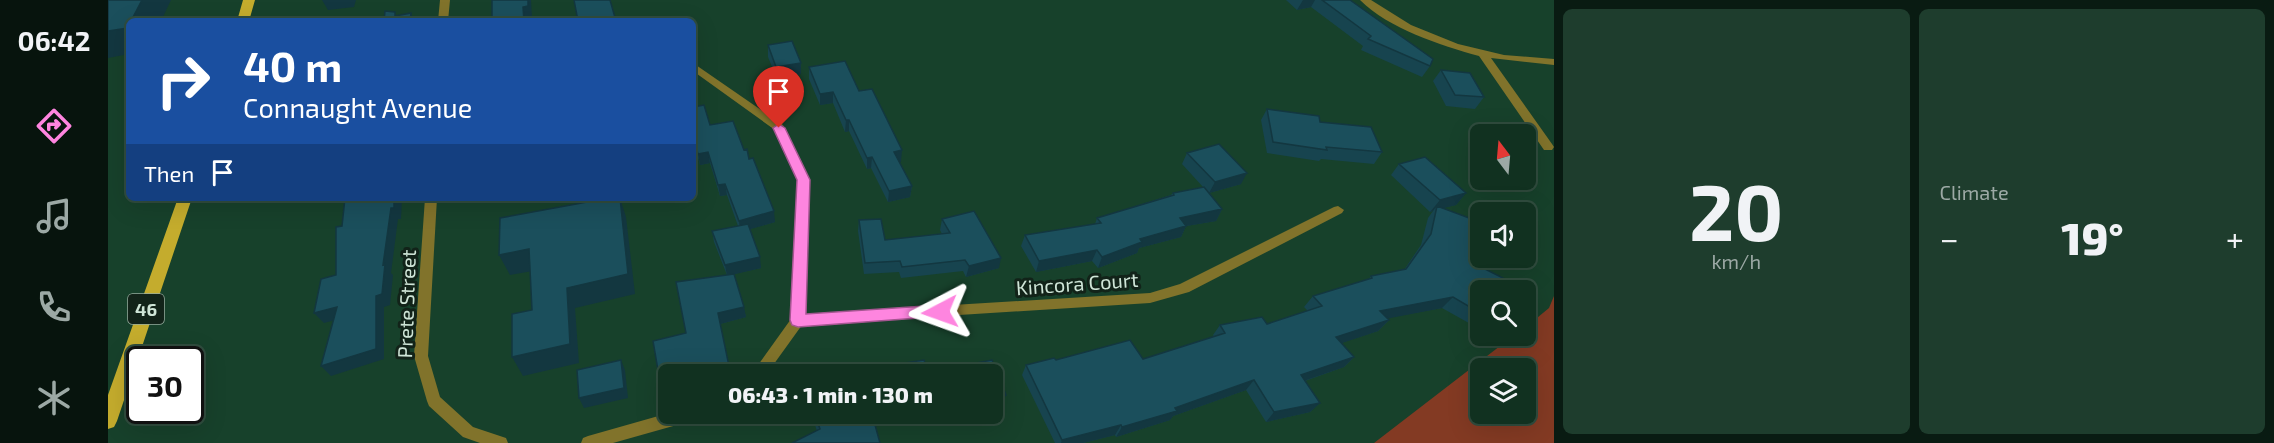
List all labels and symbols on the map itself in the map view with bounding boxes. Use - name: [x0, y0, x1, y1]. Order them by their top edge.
- pin: [753, 66, 804, 128]
- north arrow: [1470, 124, 1536, 190]
- street label: Prete Street: [392, 249, 420, 359]
- street label: Kincora Court: [1015, 267, 1139, 299]
- position arrow: [908, 280, 972, 344]
- road number: 46: [128, 294, 164, 324]
- speed limit sign: 30: [126, 346, 204, 424]

